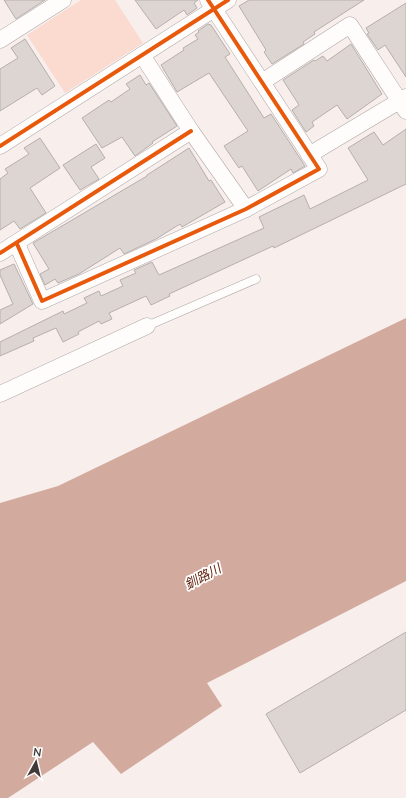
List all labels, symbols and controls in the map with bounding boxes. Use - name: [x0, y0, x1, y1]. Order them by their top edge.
- water label: 釧路川: [182, 559, 226, 594]
- north arrow: [16, 742, 56, 782]
- text: N: [32, 745, 42, 761]

